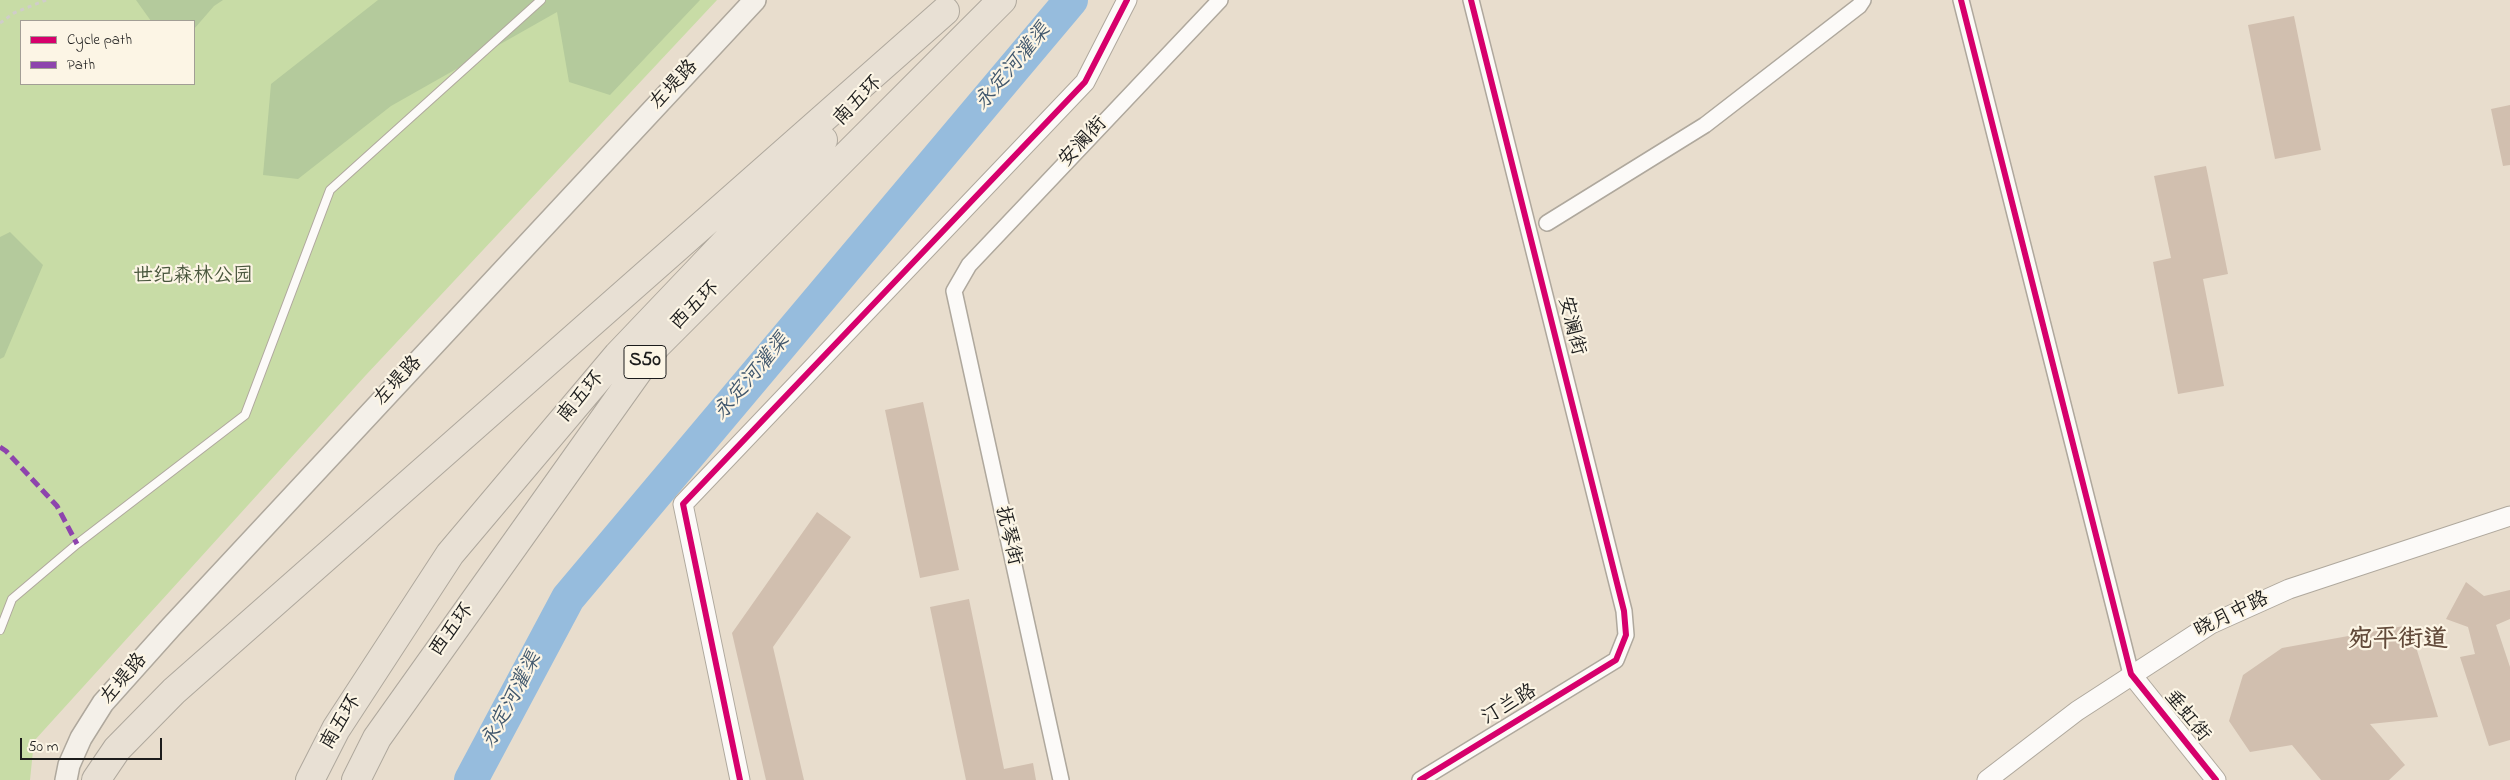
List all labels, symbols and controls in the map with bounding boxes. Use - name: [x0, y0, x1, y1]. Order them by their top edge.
- legend: [20, 20, 195, 85]
- water label: 永定河灌渠: [971, 20, 1057, 116]
- text: Cycle path: [67, 29, 132, 51]
- text: Path: [67, 54, 95, 76]
- street label: 左堤路: [646, 56, 704, 116]
- street label: 南五环: [830, 72, 888, 132]
- street label: 安澜街: [1055, 113, 1113, 173]
- park label: 世纪森林公园: [133, 266, 253, 290]
- street label: 西五环: [666, 277, 726, 337]
- street label: 安澜街: [1551, 294, 1589, 358]
- water label: 永定河灌渠: [710, 330, 796, 426]
- road number: S50: [624, 346, 666, 378]
- street label: 左堤路: [370, 352, 428, 412]
- street label: 南五环: [554, 367, 610, 429]
- street label: 抚琴街: [989, 504, 1025, 568]
- street label: 晓月中路: [2191, 588, 2273, 644]
- street label: 西五环: [426, 600, 480, 662]
- district label: 宛平街道: [2348, 627, 2448, 657]
- street label: 左堤路: [97, 649, 153, 711]
- water label: 永定河灌渠: [477, 649, 549, 753]
- street label: 汀兰路: [1478, 680, 1542, 732]
- street label: 垂虹街: [2158, 686, 2214, 748]
- street label: 南五环: [316, 691, 368, 755]
- scale bar: [22, 728, 165, 760]
- text: 50 m: [28, 736, 58, 758]

